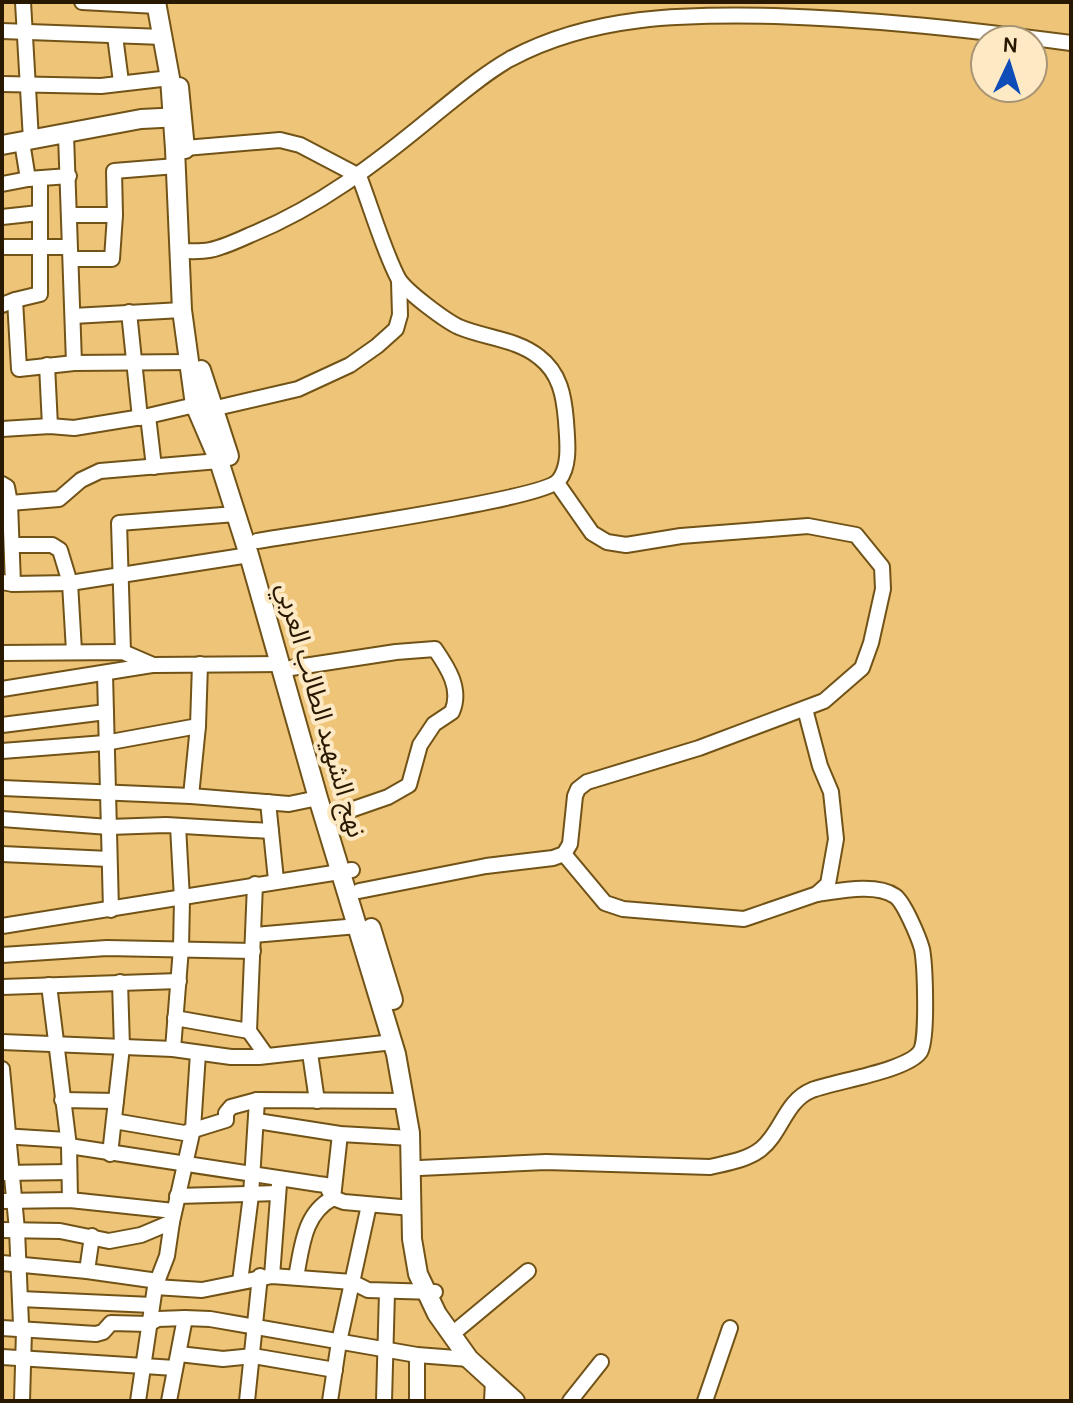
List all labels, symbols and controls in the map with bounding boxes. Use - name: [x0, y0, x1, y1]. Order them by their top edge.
- north arrow: [969, 24, 1049, 104]
- text: N: [1002, 32, 1019, 59]
- street label: نهج الشهيد الطالب العربي: [266, 579, 372, 842]

